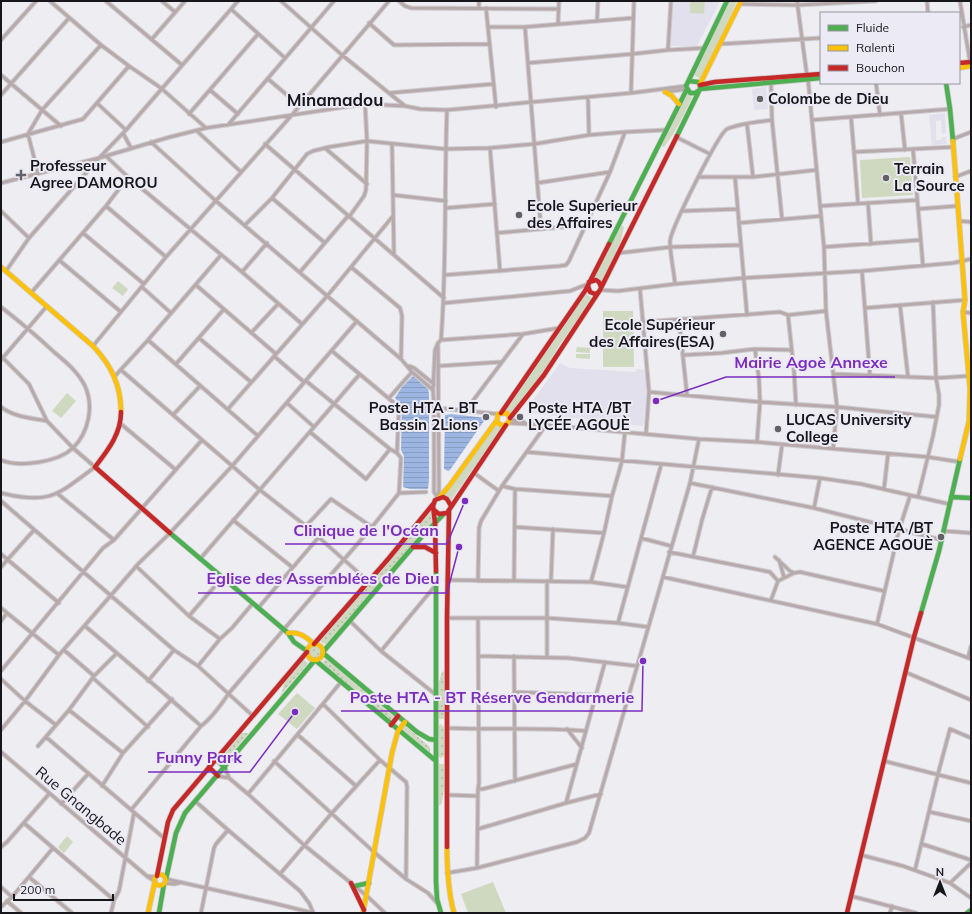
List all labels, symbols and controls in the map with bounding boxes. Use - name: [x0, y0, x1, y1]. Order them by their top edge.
- legend: [820, 12, 960, 84]
- text: Fluide: [856, 20, 889, 35]
- text: Ralenti: [856, 40, 895, 55]
- text: Bouchon: [856, 60, 905, 75]
- district label: Minamadou: [287, 89, 383, 110]
- place label: Colombe de Dieu: [768, 89, 889, 108]
- marker: Colombe de Dieu: [755, 94, 765, 104]
- place label: Professeur Agree DAMOROU: [30, 156, 158, 192]
- place label: Terrain La Source: [894, 159, 965, 195]
- marker: Professeur Agree DAMOROU: [15, 169, 27, 181]
- marker: Terrain La Source: [881, 173, 891, 183]
- place label: Ecole Superieur des Affaires: [527, 196, 638, 232]
- marker: Ecole Superieur des Affaires: [514, 210, 524, 220]
- place label: Ecole Supérieur des Affaires(ESA): [589, 315, 715, 351]
- marker: Ecole Supérieur des Affaires(ESA): [718, 329, 728, 339]
- callout: Mairie Agoè Annexe: [726, 349, 895, 377]
- text: Mairie Agoè Annexe: [734, 352, 888, 372]
- place label: Poste HTA - BT Bassin 2Lions: [369, 398, 479, 434]
- place label: Poste HTA /BT LYCÉE AGOUÈ: [528, 398, 632, 434]
- place label: LUCAS University College: [786, 410, 912, 446]
- marker: Poste HTA - BT Bassin 2Lions: [481, 412, 491, 422]
- marker: Poste HTA /BT LYCÉE AGOUÈ: [515, 412, 525, 422]
- marker: LUCAS University College: [773, 424, 783, 434]
- callout: Clinique de l'Océan: [285, 516, 447, 544]
- place label: Poste HTA /BT AGENCE AGOUÈ: [813, 518, 934, 554]
- text: Clinique de l'Océan: [293, 520, 439, 540]
- marker: Poste HTA /BT AGENCE AGOUÈ: [936, 532, 946, 542]
- callout: Eglise des Assemblées de Dieu: [198, 565, 447, 593]
- text: Eglise des Assemblées de Dieu: [207, 568, 439, 588]
- callout: Poste HTA - BT Réserve Gendarmerie: [341, 683, 642, 711]
- text: Poste HTA - BT Réserve Gendarmerie: [350, 687, 635, 707]
- callout: Funny Park: [148, 744, 250, 772]
- text: Funny Park: [156, 747, 243, 767]
- street label: Rue Gnangbade: [32, 762, 131, 849]
- north arrow: [920, 862, 960, 902]
- text: N: [936, 865, 944, 879]
- scale bar: [14, 876, 113, 902]
- text: 200 m: [20, 882, 55, 897]

